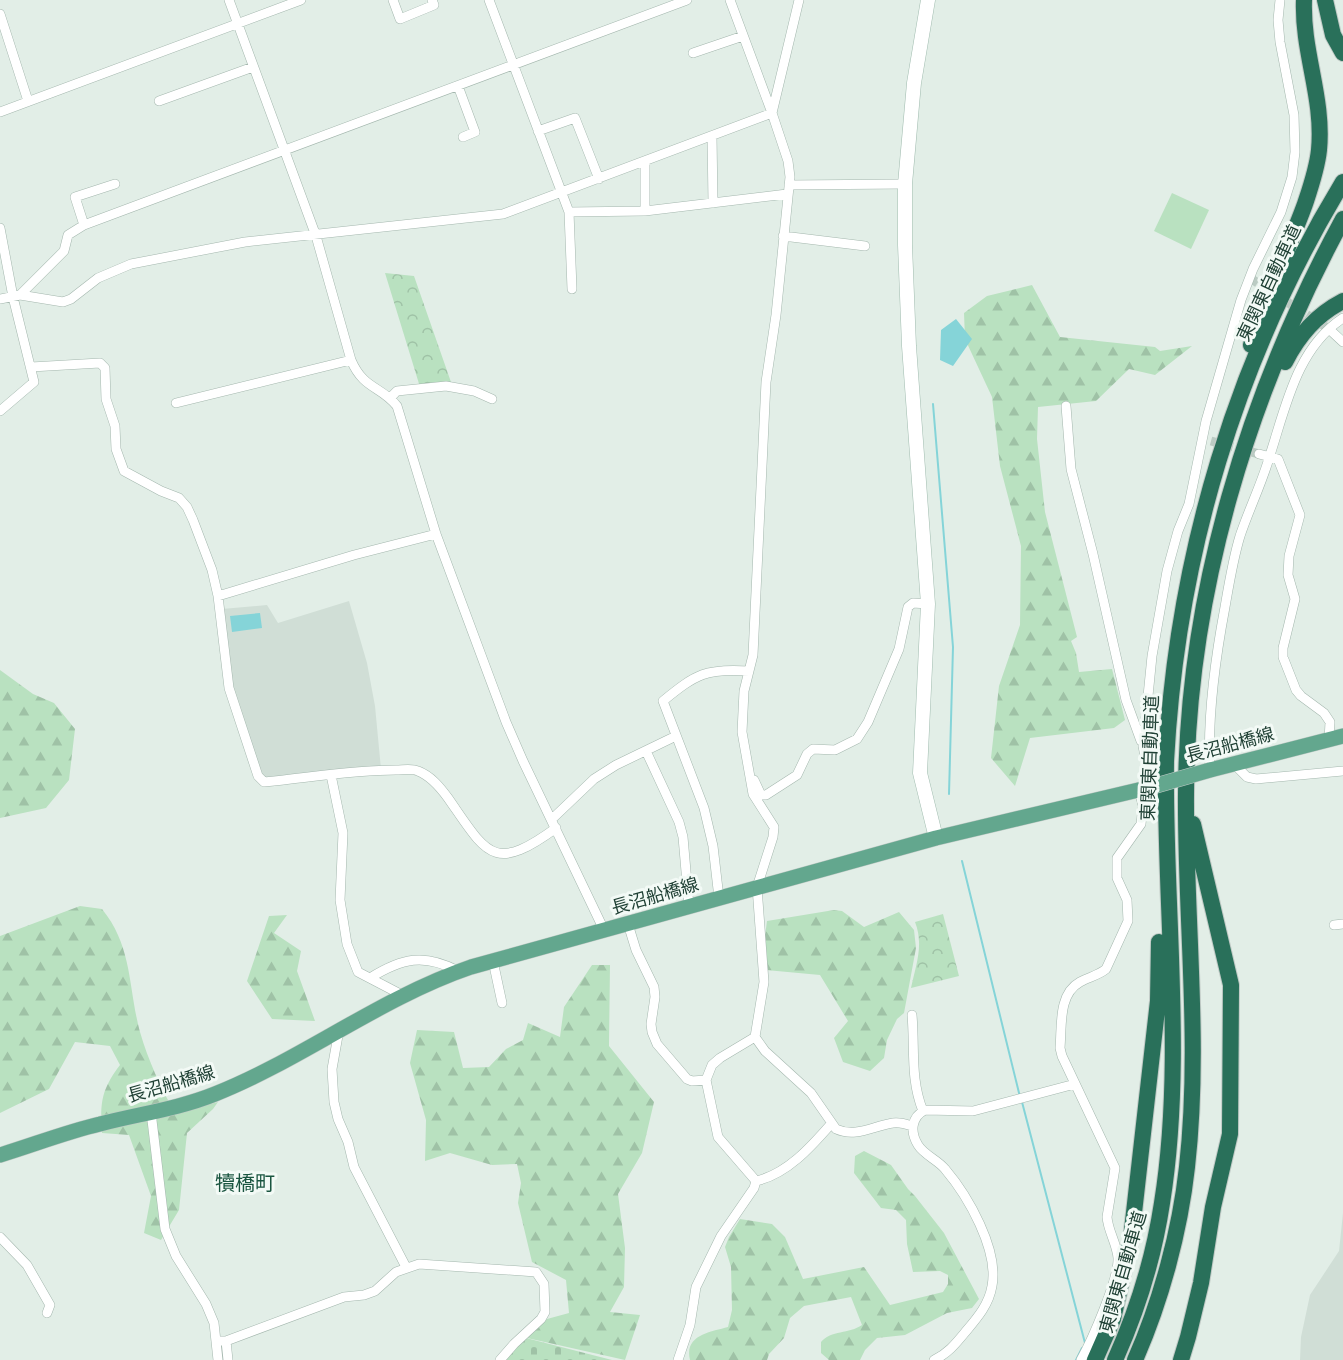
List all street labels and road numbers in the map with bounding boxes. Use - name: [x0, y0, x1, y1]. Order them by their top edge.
- street label: 東関東自動車道: [1231, 221, 1305, 344]
- street label: 東関東自動車道: [1136, 695, 1162, 821]
- street label: 長沼船橋線: [1183, 722, 1276, 766]
- street label: 長沼船橋線: [608, 872, 701, 918]
- street label: 長沼船橋線: [124, 1060, 217, 1106]
- street label: 東関東自動車道: [1094, 1208, 1150, 1335]

